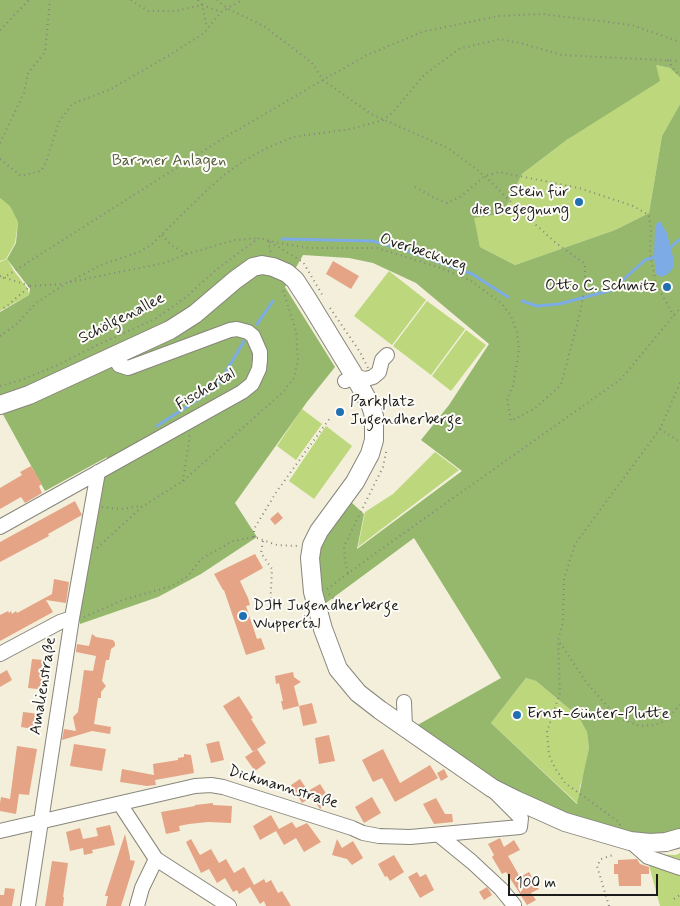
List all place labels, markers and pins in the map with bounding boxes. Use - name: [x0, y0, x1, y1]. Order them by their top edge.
- place label: Stein für die Begegnung: [472, 183, 569, 221]
- marker: Stein für die Begegnung: [573, 196, 585, 208]
- place label: Otto C. Schmitz: [545, 277, 657, 297]
- marker: Otto C. Schmitz: [661, 281, 673, 293]
- place label: Parkplatz Jugendherberge: [350, 393, 462, 431]
- marker: Parkplatz Jugendherberge: [334, 406, 346, 418]
- place label: DJH Jugendherberge Wuppertal: [253, 597, 399, 635]
- marker: DJH Jugendherberge Wuppertal: [237, 610, 249, 622]
- place label: Ernst-Günter-Plutte: [527, 705, 669, 725]
- marker: Ernst-Günter-Plutte: [511, 709, 523, 721]

